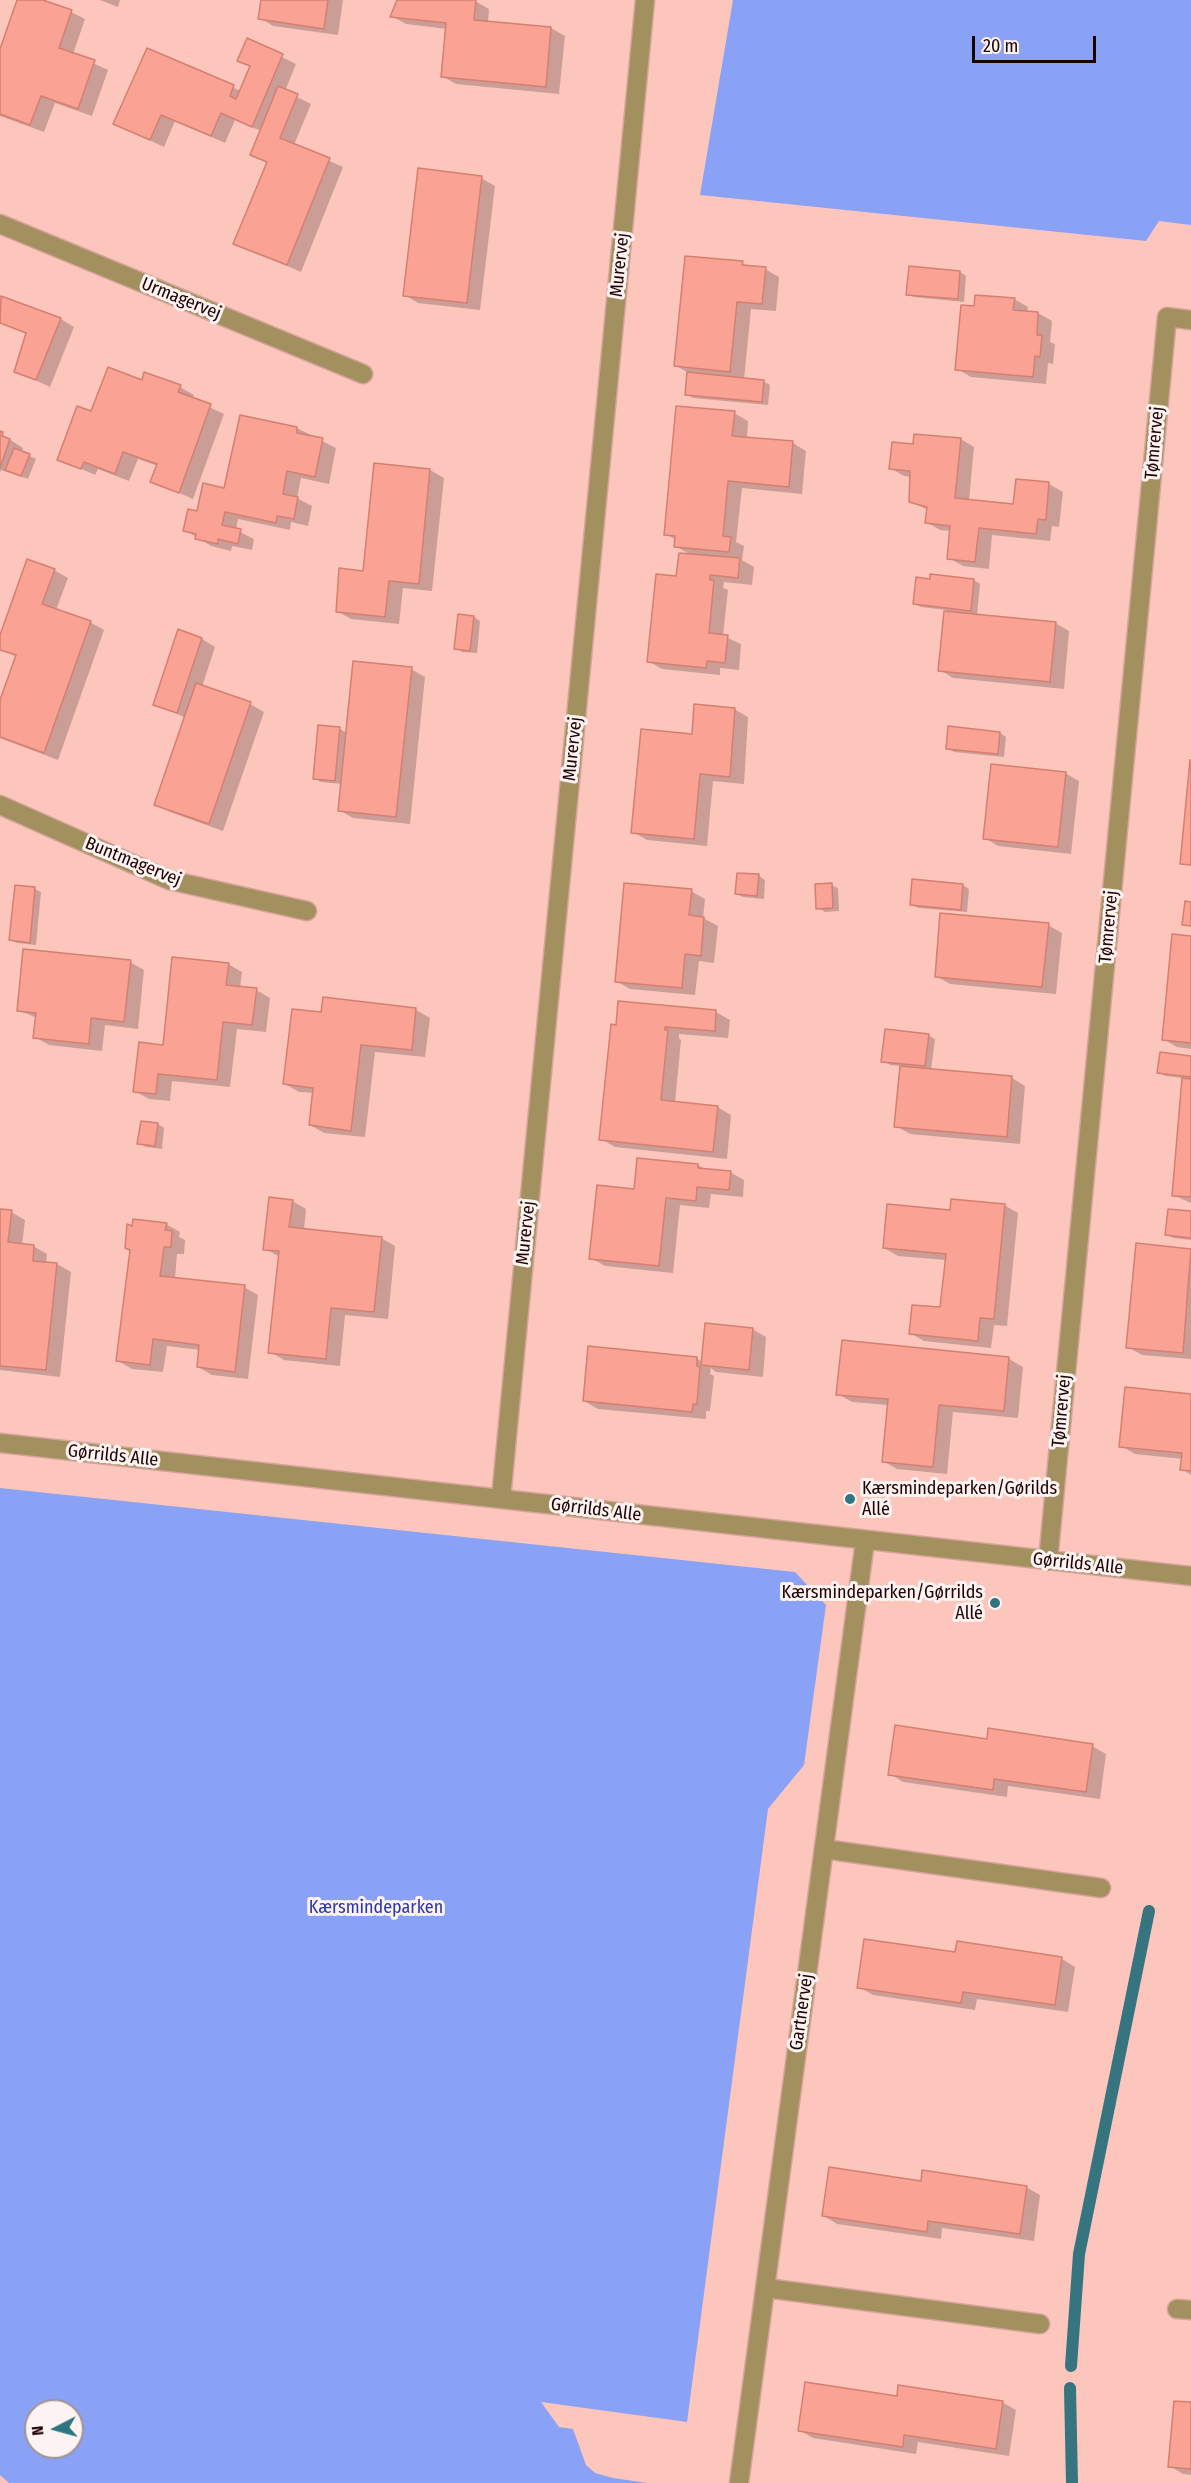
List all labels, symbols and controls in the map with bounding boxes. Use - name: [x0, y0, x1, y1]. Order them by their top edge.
- scale bar: [975, 24, 1100, 62]
- text: 20 m: [983, 35, 1018, 57]
- street label: Murervej: [606, 232, 634, 298]
- street label: Urmagervej: [138, 273, 224, 325]
- street label: Tømrervej: [1141, 406, 1169, 480]
- street label: Murervej: [559, 716, 587, 782]
- street label: Buntmagervej: [82, 833, 184, 891]
- street label: Tømrervej: [1095, 890, 1123, 964]
- street label: Murervej: [512, 1200, 540, 1266]
- street label: Tømrervej: [1048, 1374, 1076, 1448]
- street label: Gørrilds Alle: [67, 1441, 159, 1471]
- place label: Kærsmindeparken/Gørilds Allé: [862, 1478, 1057, 1520]
- marker: Kærsmindeparken/Gørilds Allé: [843, 1492, 857, 1506]
- street label: Gørrilds Alle: [550, 1494, 642, 1526]
- street label: Gørrilds Alle: [1032, 1549, 1124, 1579]
- place label: Kærsmindeparken/Gørrilds Allé: [782, 1582, 983, 1624]
- marker: Kærsmindeparken/Gørrilds Allé: [988, 1596, 1002, 1610]
- park label: Kærsmindeparken: [309, 1897, 443, 1919]
- street label: Gartnervej: [786, 1972, 818, 2052]
- north arrow: [24, 2399, 84, 2459]
- text: N: [28, 2425, 48, 2436]

